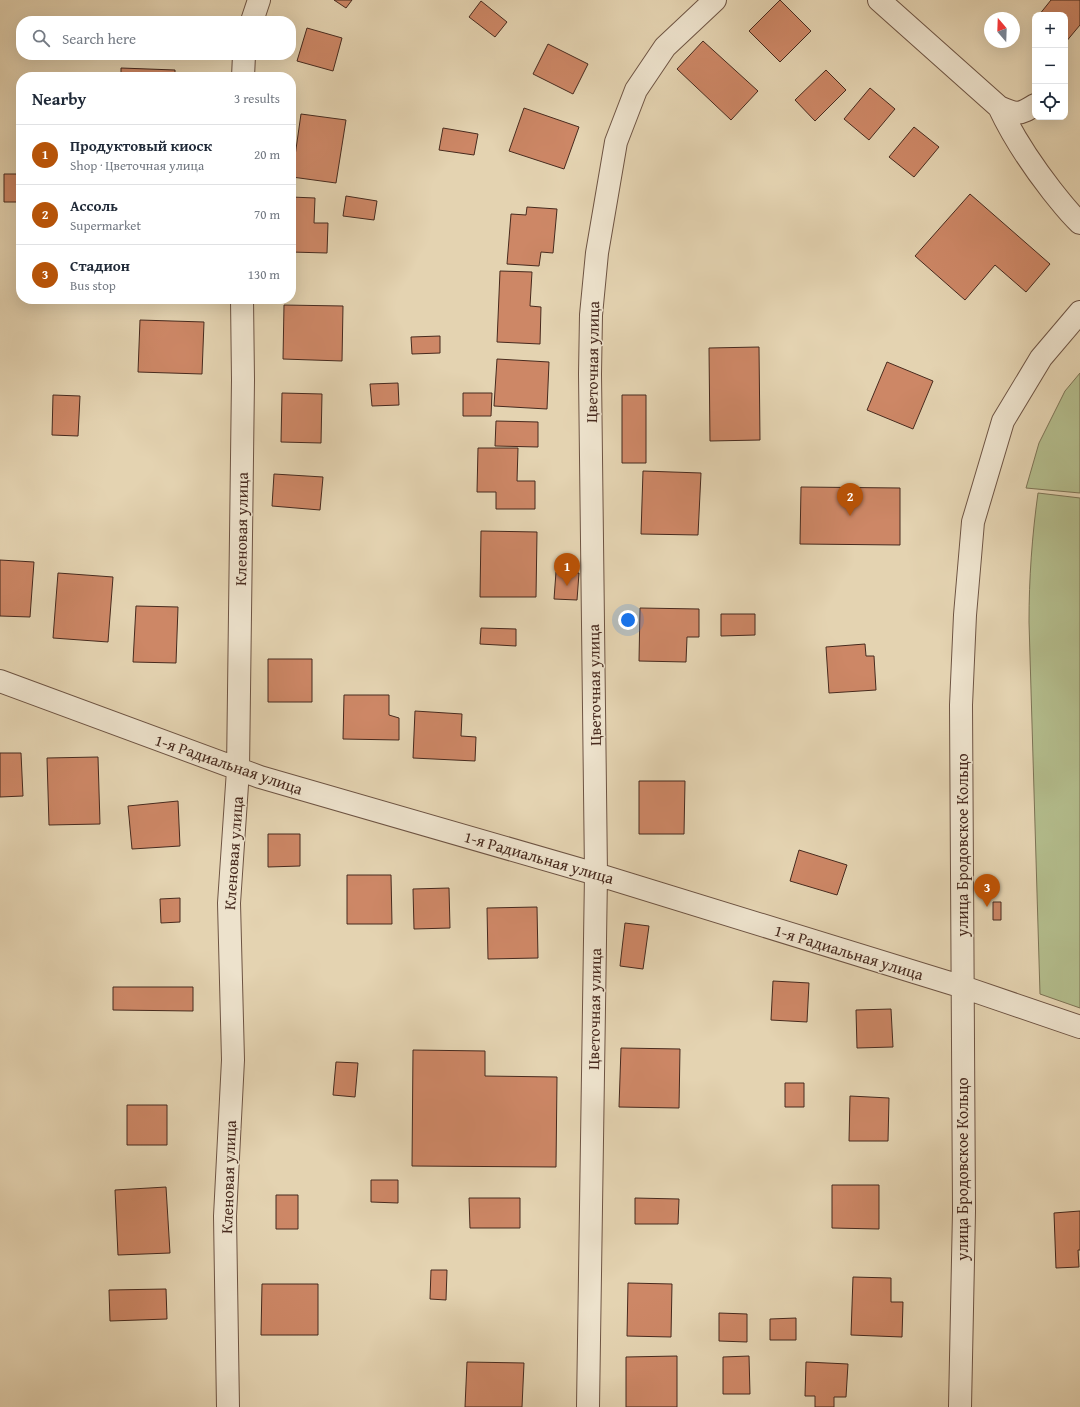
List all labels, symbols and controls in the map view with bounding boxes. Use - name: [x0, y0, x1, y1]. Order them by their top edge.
- north arrow: [984, 12, 1020, 48]
- map controls: [1032, 12, 1068, 120]
- button: +: [1032, 12, 1068, 48]
- search box: [16, 16, 296, 60]
- icon: search: [30, 27, 52, 49]
- text: Search here: [62, 28, 136, 49]
- button: −: [1032, 48, 1068, 84]
- button: locate: [1032, 84, 1068, 120]
- text: Nearby: [32, 86, 86, 111]
- text: 3 results: [234, 89, 280, 108]
- text: Продуктовый киоск: [70, 135, 212, 156]
- text: 1: [42, 145, 48, 164]
- text: 20 m: [254, 145, 280, 164]
- text: Shop · Цветочная улица: [70, 156, 204, 175]
- text: Ассоль: [70, 195, 118, 216]
- text: 2: [42, 205, 48, 224]
- text: 70 m: [254, 205, 280, 224]
- text: Supermarket: [70, 216, 141, 235]
- text: Стадион: [70, 255, 130, 276]
- text: 3: [42, 265, 48, 284]
- text: 130 m: [248, 265, 280, 284]
- text: Bus stop: [70, 276, 116, 295]
- street label: Цветочная улица: [579, 301, 605, 423]
- street label: Кленовая улица: [228, 472, 254, 586]
- pin: 2: [837, 483, 863, 516]
- pin: 1: [554, 553, 580, 586]
- your location: [618, 610, 638, 630]
- street label: Цветочная улица: [581, 624, 607, 746]
- street label: 1-я Радиальная улица: [152, 727, 307, 801]
- street label: улица Бродовское Кольцо: [950, 753, 974, 938]
- street label: Кленовая улица: [217, 795, 249, 911]
- street label: 1-я Радиальная улица: [461, 824, 617, 890]
- pin: 3: [974, 874, 1000, 907]
- street label: 1-я Радиальная улица: [771, 918, 927, 986]
- street label: Цветочная улица: [581, 948, 607, 1070]
- street label: улица Бродовское Кольцо: [950, 1077, 974, 1262]
- street label: Кленовая улица: [214, 1119, 242, 1234]

